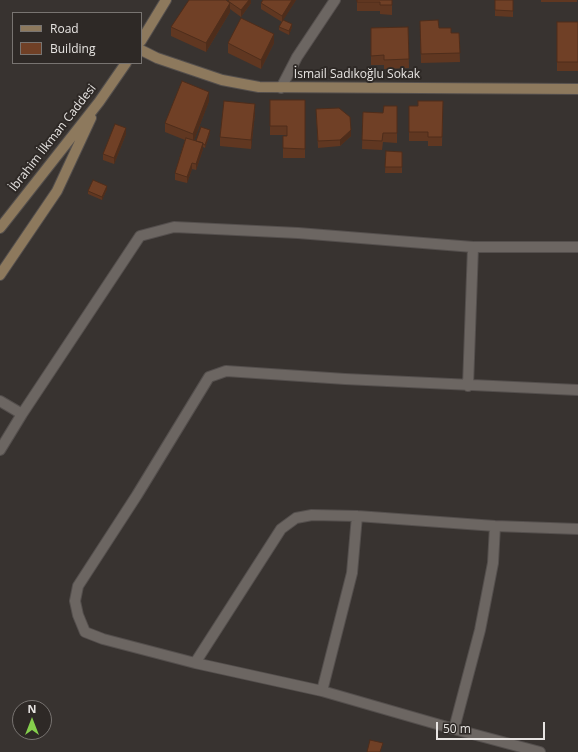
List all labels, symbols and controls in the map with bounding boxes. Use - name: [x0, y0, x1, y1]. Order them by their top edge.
- legend: [12, 12, 142, 64]
- text: Road: [50, 20, 79, 37]
- text: Building: [50, 40, 95, 57]
- street label: İsmail Sadıkoğlu Sokak: [294, 68, 420, 82]
- street label: İbrahim İlkman Caddesi: [7, 81, 99, 195]
- north arrow: [12, 700, 52, 740]
- text: N: [28, 701, 36, 716]
- scale bar: [438, 714, 547, 740]
- text: 50 m: [443, 720, 471, 737]

